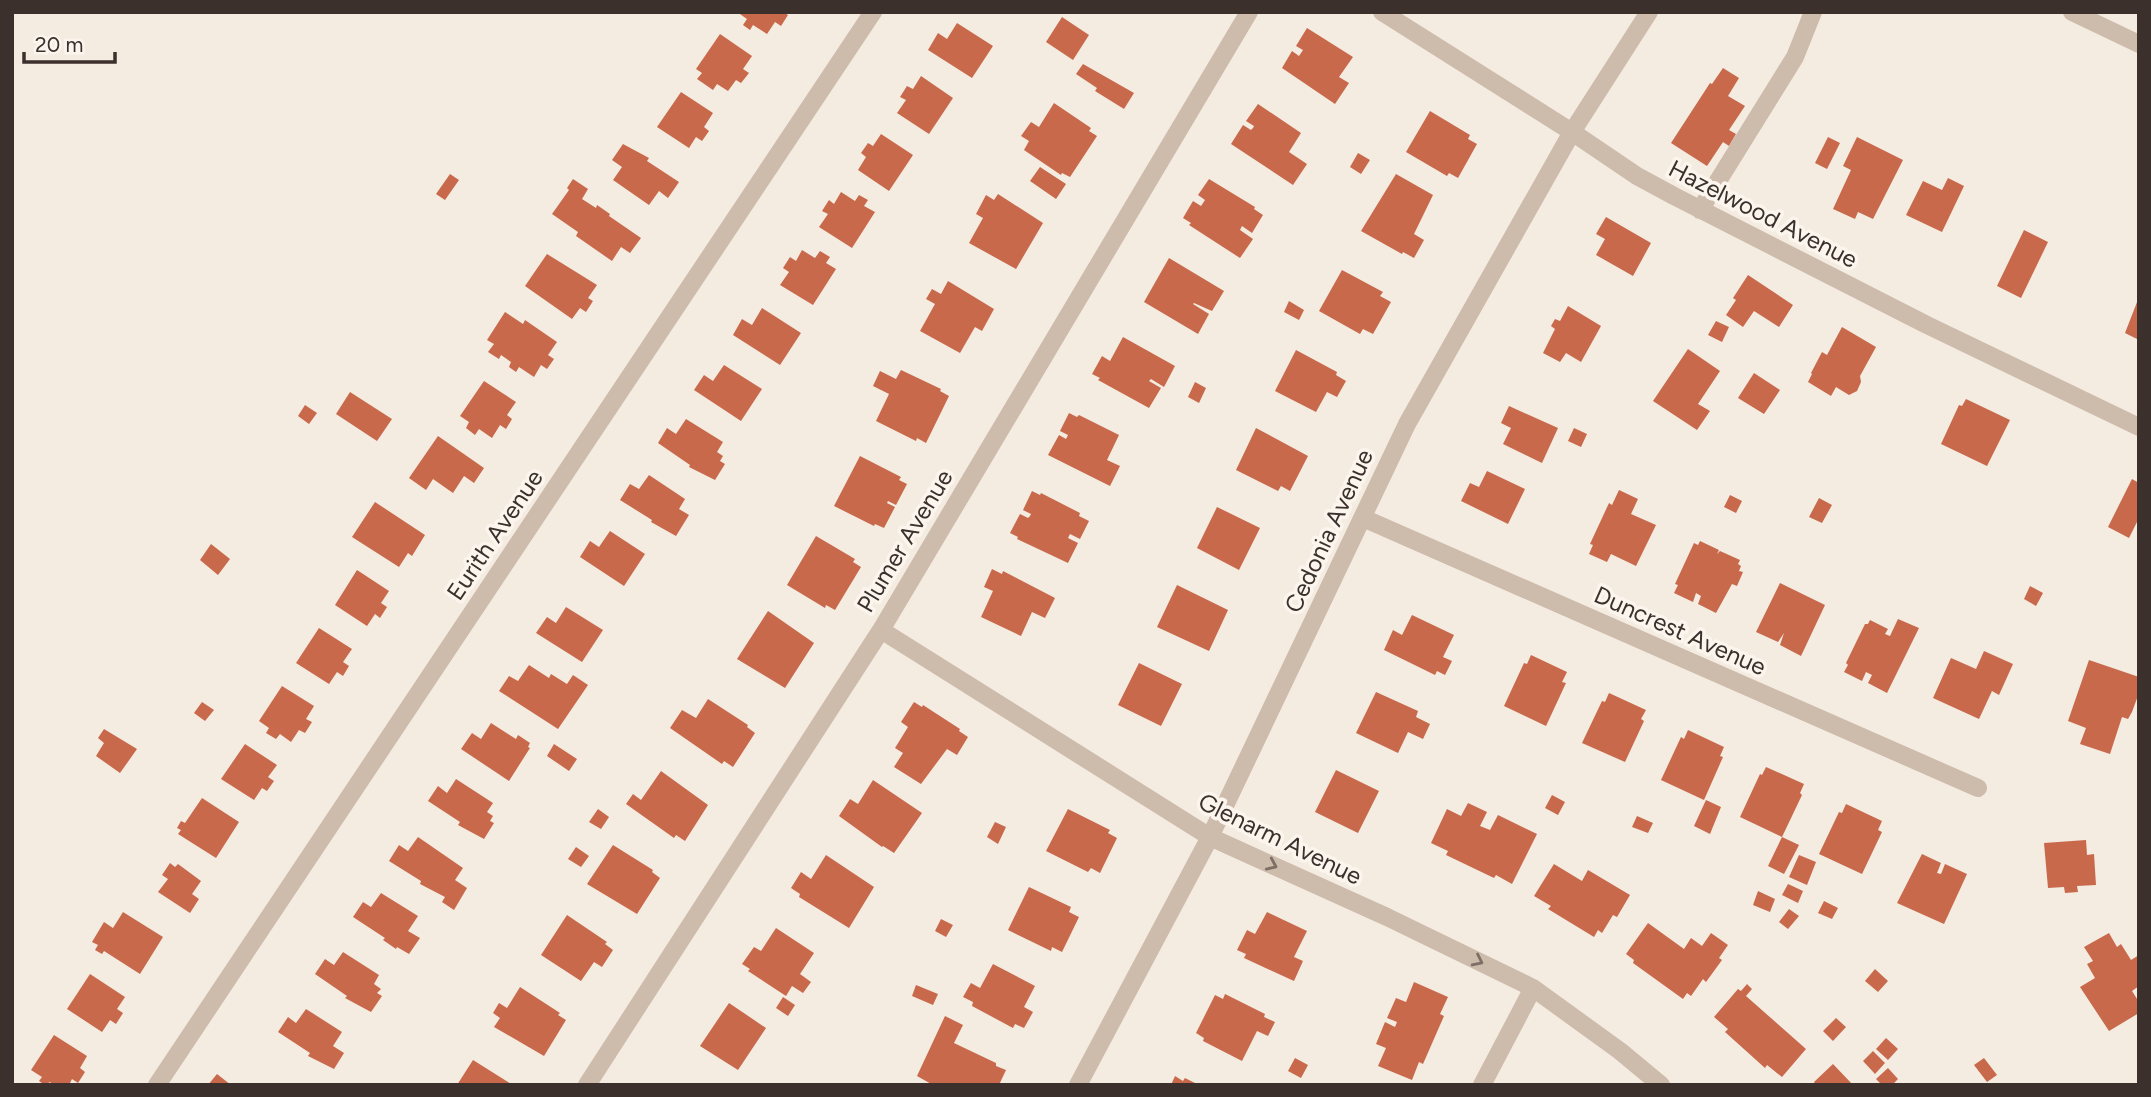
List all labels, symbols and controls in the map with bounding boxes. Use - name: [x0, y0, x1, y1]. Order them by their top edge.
- scale bar: [24, 21, 116, 65]
- text: 20 m: [35, 32, 83, 57]
- street label: Hazelwood Avenue: [1664, 153, 1862, 274]
- street label: Cedonia Avenue: [1278, 445, 1379, 617]
- street label: Eurith Avenue: [440, 464, 549, 605]
- street label: Plumer Avenue: [851, 464, 959, 617]
- street label: Duncrest Avenue: [1590, 580, 1771, 681]
- street label: Glenarm Avenue: [1194, 787, 1367, 891]
- one-way arrow: [1265, 857, 1277, 871]
- one-way arrow: [1471, 953, 1483, 967]

